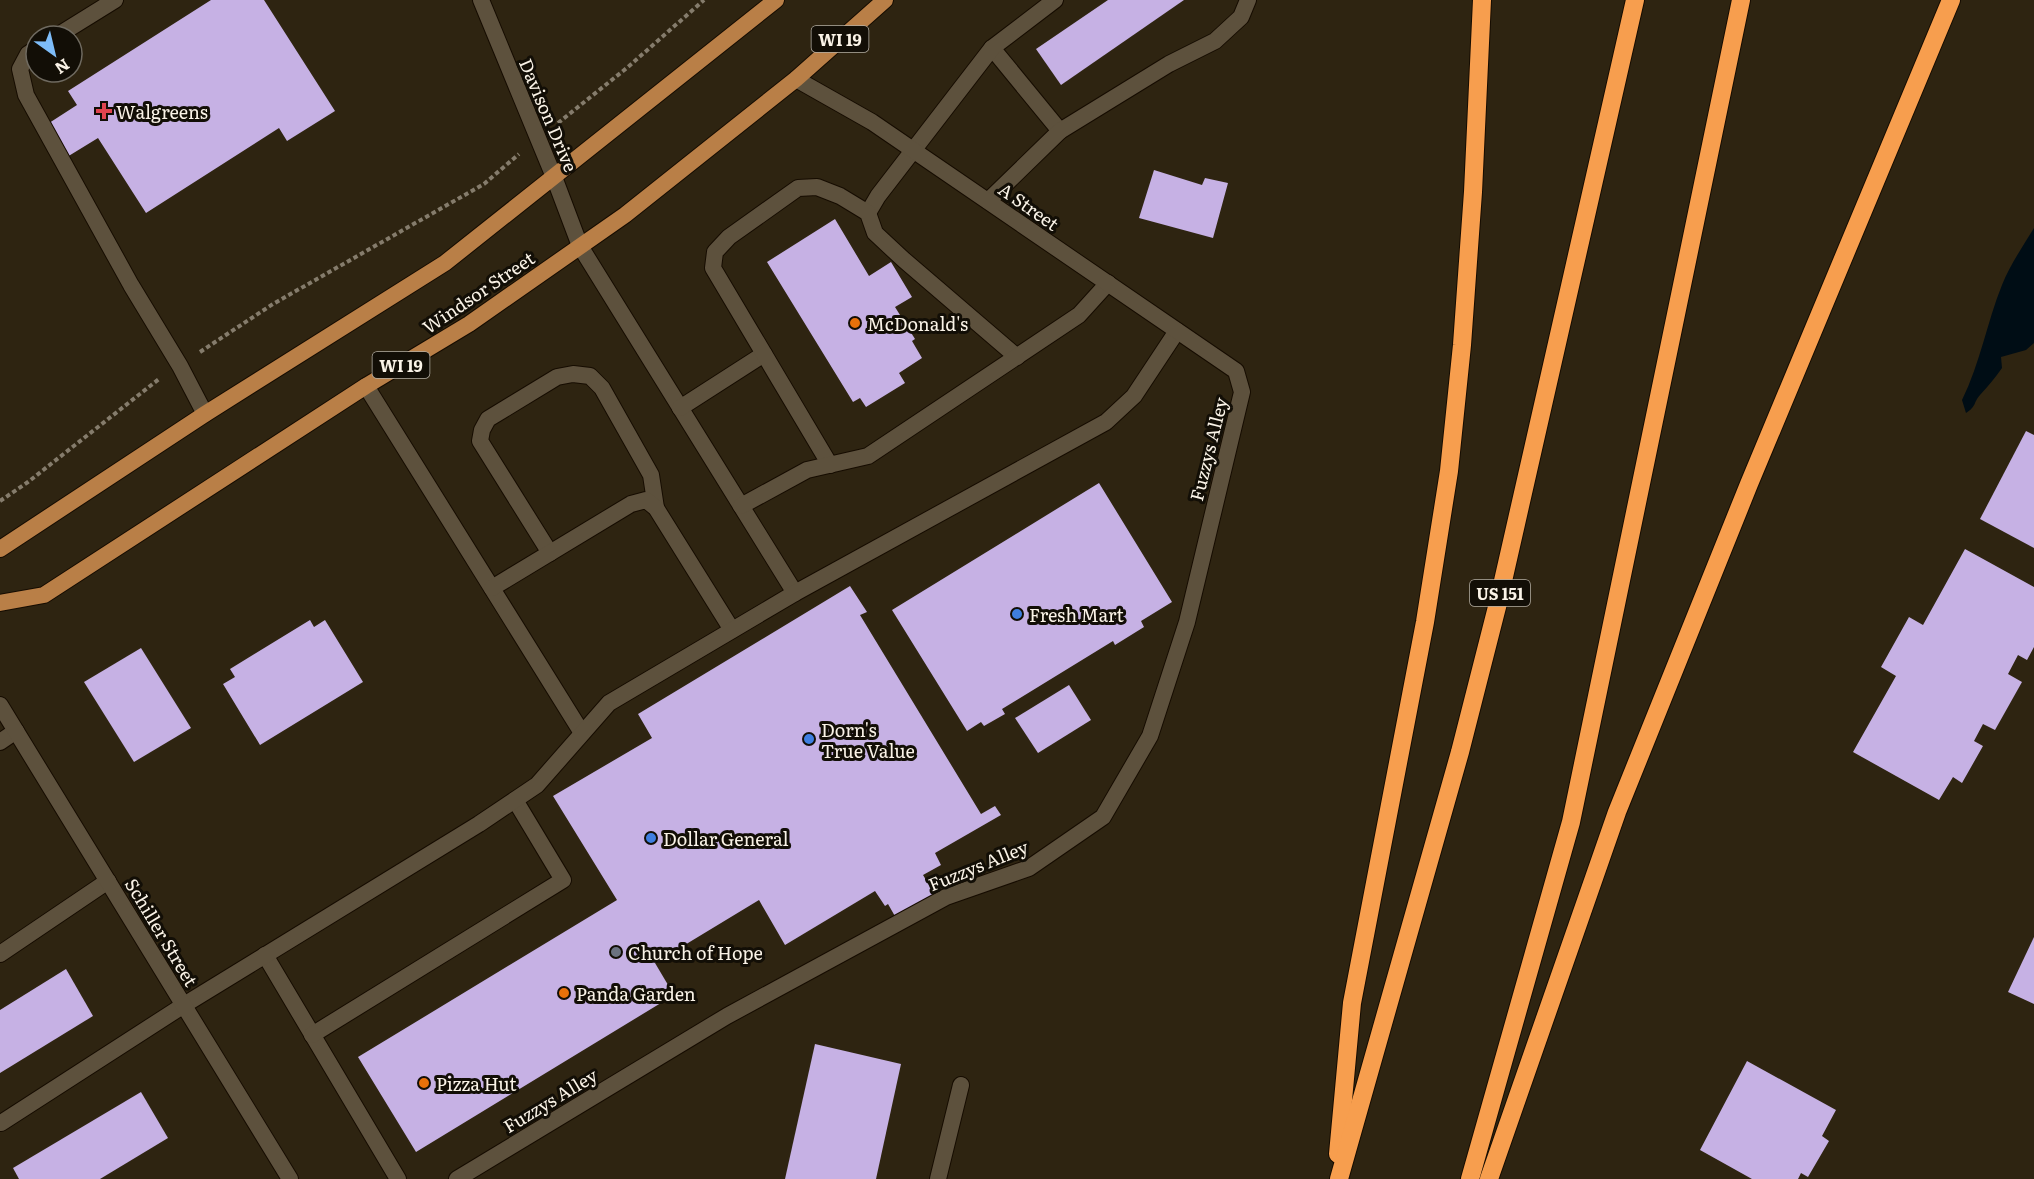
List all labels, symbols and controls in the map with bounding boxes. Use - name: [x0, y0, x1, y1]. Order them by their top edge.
- north arrow: [24, 24, 84, 84]
- road number: WI 19: [812, 26, 868, 52]
- text: N: [51, 54, 75, 81]
- street label: Davison Drive: [513, 54, 585, 176]
- place label: Walgreens: [116, 98, 208, 125]
- marker: Walgreens: [97, 104, 111, 118]
- street label: A Street: [993, 175, 1065, 237]
- street label: Windsor Street: [416, 244, 540, 340]
- place label: McDonald's: [867, 310, 968, 337]
- marker: McDonald's: [848, 316, 862, 330]
- road number: WI 19: [372, 352, 430, 378]
- street label: Fuzzys Alley: [1182, 394, 1234, 504]
- road number: US 151: [1470, 580, 1530, 606]
- place label: Fresh Mart: [1029, 601, 1124, 628]
- marker: Fresh Mart: [1010, 607, 1024, 621]
- place label: Dorn's True Value: [821, 716, 915, 764]
- marker: Dorn's True Value: [802, 732, 816, 746]
- place label: Dollar General: [663, 825, 789, 852]
- marker: Dollar General: [644, 831, 658, 845]
- street label: Fuzzys Alley: [924, 832, 1033, 897]
- street label: Schiller Street: [119, 873, 205, 992]
- place label: Church of Hope: [628, 939, 763, 966]
- marker: Church of Hope: [609, 945, 623, 959]
- place label: Panda Garden: [576, 980, 696, 1007]
- marker: Panda Garden: [557, 986, 571, 1000]
- street label: Fuzzys Alley: [498, 1061, 603, 1139]
- place label: Pizza Hut: [436, 1070, 517, 1097]
- marker: Pizza Hut: [417, 1076, 431, 1090]

